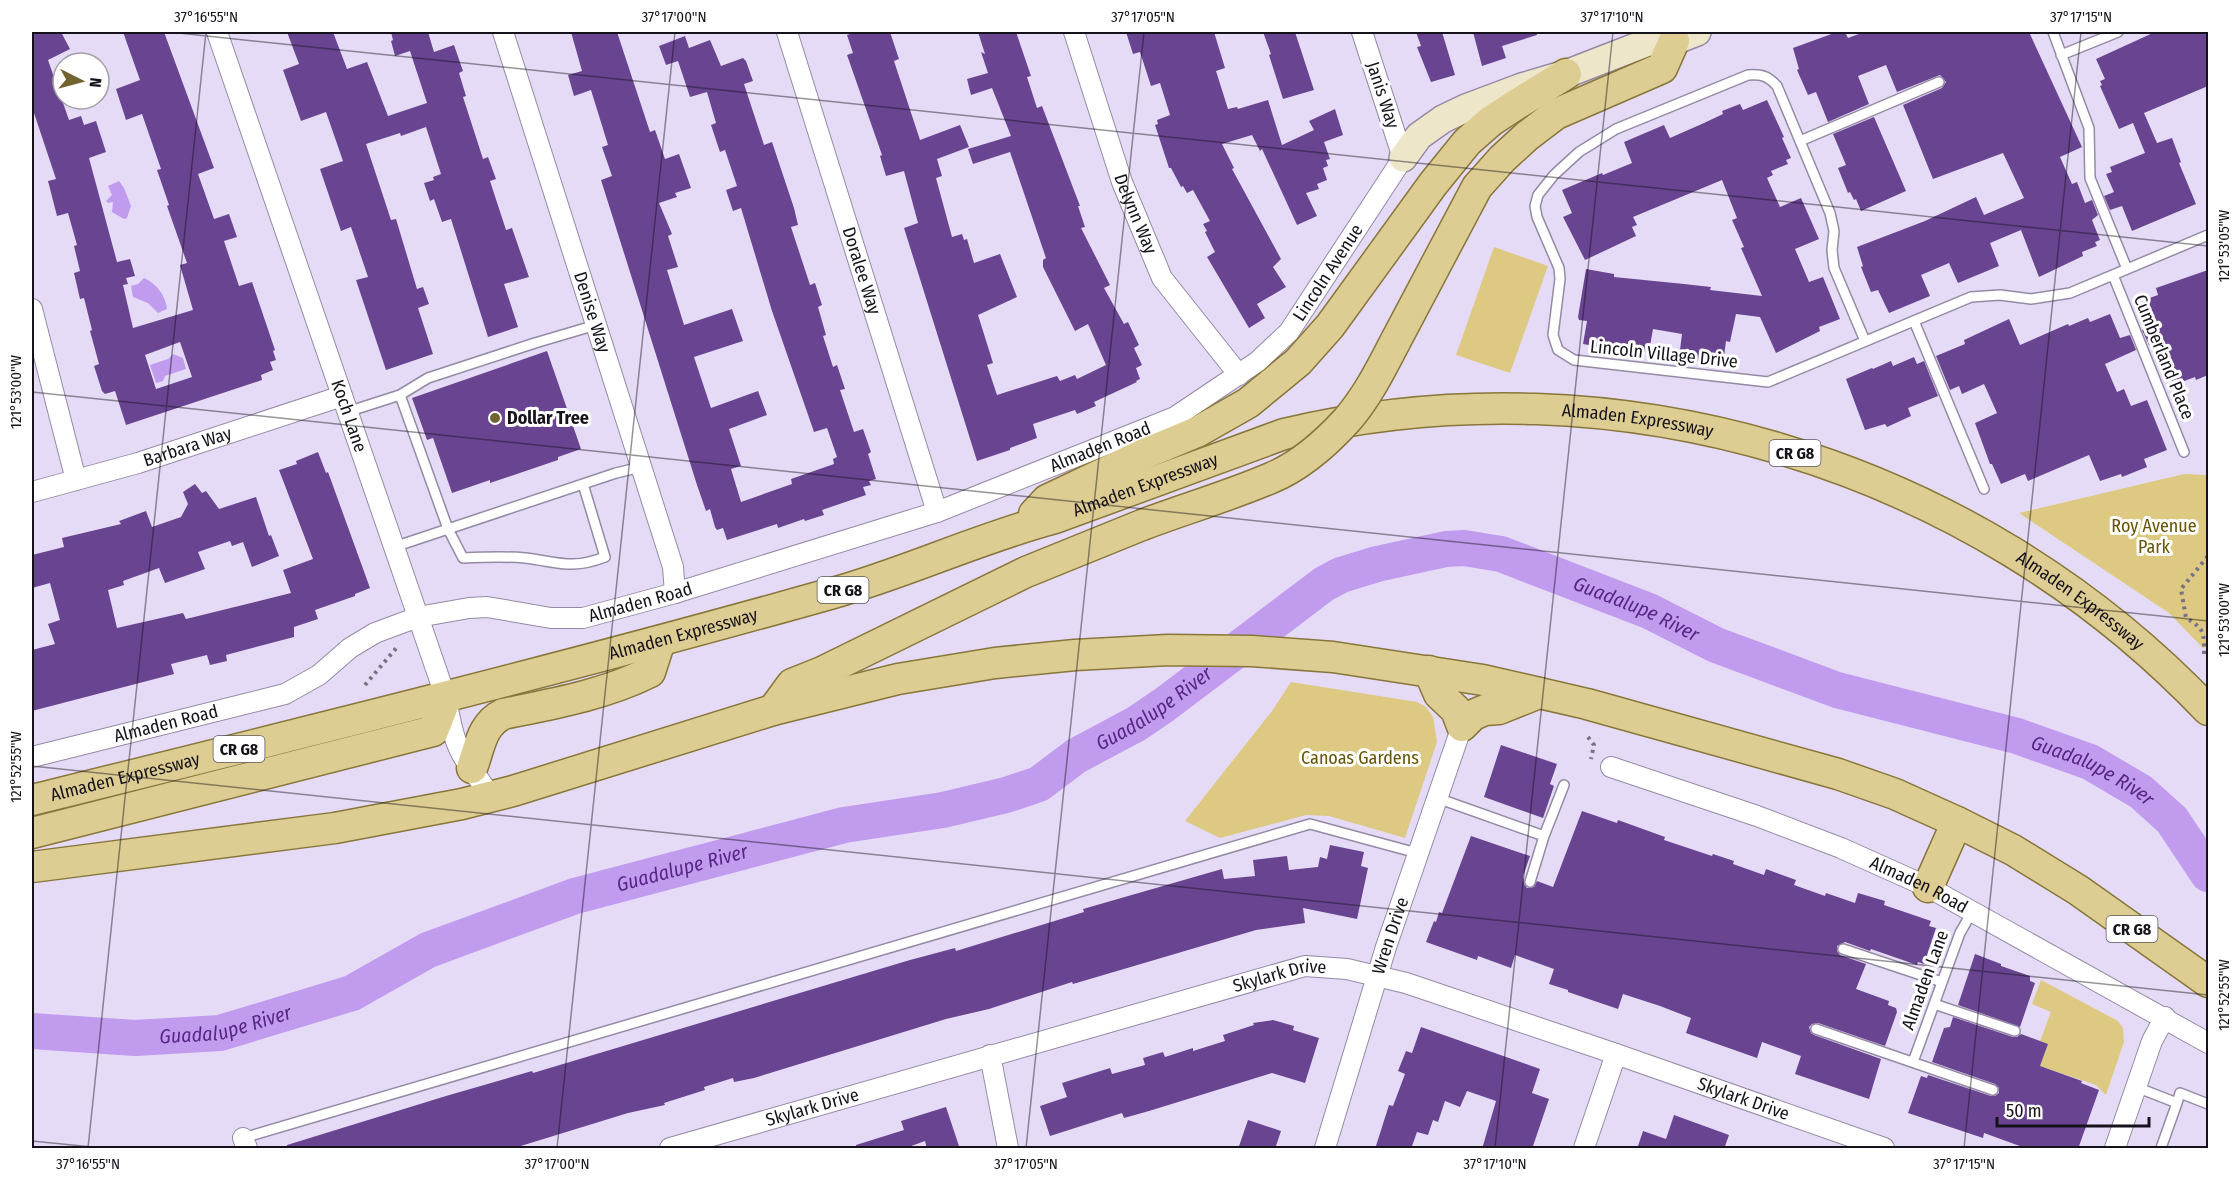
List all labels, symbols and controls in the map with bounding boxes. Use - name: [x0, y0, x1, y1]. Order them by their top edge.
- text: 37°16'55"N: [174, 8, 238, 26]
- text: 37°17'00"N: [641, 8, 707, 26]
- text: 37°17'05"N: [1111, 8, 1175, 26]
- text: 37°17'10"N: [1580, 8, 1644, 26]
- text: 37°17'15"N: [2050, 8, 2112, 26]
- north arrow: [51, 51, 111, 111]
- street label: Janis Way: [1362, 59, 1404, 131]
- text: N: [85, 77, 105, 88]
- street label: Delynn Way: [1109, 171, 1162, 257]
- text: 121°53'05"W: [2215, 210, 2233, 282]
- street label: Lincoln Avenue: [1288, 220, 1368, 325]
- street label: Doralee Way: [838, 224, 886, 317]
- street label: Denise Way: [569, 269, 615, 355]
- street label: Cumberland Place: [2129, 291, 2199, 423]
- street label: Lincoln Village Drive: [1589, 335, 1739, 373]
- text: 121°53'00"W: [7, 355, 25, 429]
- street label: Koch Lane: [326, 377, 372, 455]
- street label: Almaden Expressway: [1561, 399, 1716, 442]
- place label: Dollar Tree: [507, 407, 589, 429]
- marker: Dollar Tree: [488, 411, 502, 425]
- street label: Almaden Road: [1047, 417, 1154, 477]
- street label: Barbara Way: [141, 422, 234, 471]
- road number: CR G8: [1770, 440, 1820, 466]
- street label: Almaden Expressway: [1070, 448, 1221, 522]
- park label: Roy Avenue Park: [2111, 515, 2197, 558]
- street label: Almaden Expressway: [2012, 546, 2149, 655]
- water label: Guadalupe River: [1570, 571, 1704, 647]
- street label: Almaden Road: [586, 577, 695, 627]
- road number: CR G8: [818, 577, 868, 603]
- text: 121°53'00"W: [2215, 583, 2233, 657]
- street label: Almaden Expressway: [606, 604, 760, 665]
- water label: Guadalupe River: [1092, 660, 1218, 755]
- street label: Almaden Road: [112, 700, 220, 747]
- water label: Guadalupe River: [2028, 730, 2160, 811]
- text: 121°52'55"W: [7, 731, 25, 803]
- road number: CR G8: [214, 736, 264, 762]
- park label: Canoas Gardens: [1301, 747, 1419, 769]
- street label: Almaden Expressway: [48, 748, 202, 806]
- water label: Guadalupe River: [614, 839, 751, 897]
- street label: Almaden Road: [1866, 851, 1972, 918]
- street label: Wren Drive: [1367, 894, 1413, 977]
- road number: CR G8: [2106, 916, 2158, 942]
- street label: Almaden Lane: [1897, 927, 1953, 1033]
- street label: Skylark Drive: [1230, 955, 1327, 997]
- text: 121°52'55"W: [2215, 959, 2233, 1031]
- water label: Guadalupe River: [159, 1000, 295, 1049]
- street label: Skylark Drive: [1694, 1072, 1792, 1125]
- street label: Skylark Drive: [763, 1083, 862, 1131]
- scale bar: [1997, 1090, 2148, 1128]
- text: 50 m: [2006, 1100, 2042, 1122]
- text: 37°16'55"N: [56, 1155, 120, 1173]
- text: 37°17'00"N: [524, 1155, 590, 1173]
- text: 37°17'05"N: [994, 1155, 1058, 1173]
- text: 37°17'10"N: [1463, 1155, 1527, 1173]
- text: 37°17'15"N: [1933, 1155, 1995, 1173]

